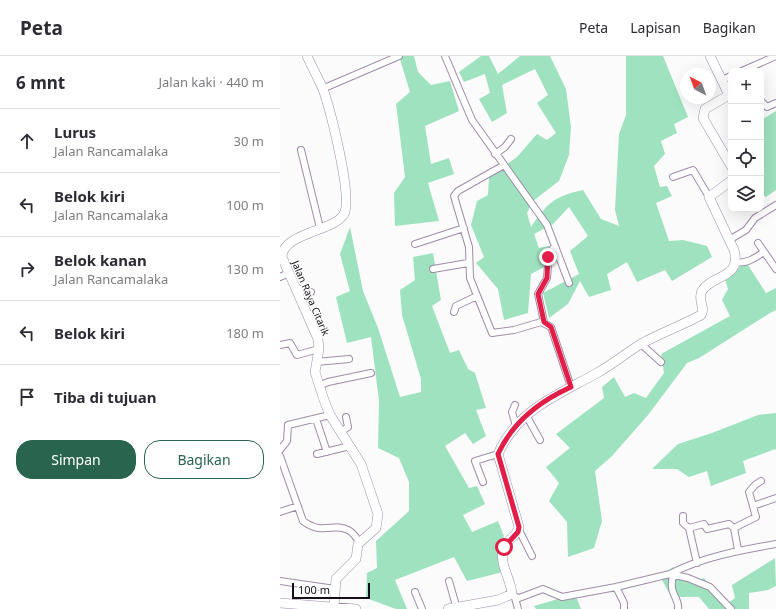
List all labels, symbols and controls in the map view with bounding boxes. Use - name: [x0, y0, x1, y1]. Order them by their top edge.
- text: Peta: [20, 15, 63, 41]
- text: Peta: [579, 18, 608, 37]
- text: Lapisan: [630, 18, 681, 37]
- text: Bagikan: [703, 18, 756, 37]
- north arrow: [680, 68, 716, 104]
- map controls: [728, 68, 764, 212]
- button: +: [728, 68, 764, 104]
- text: 6 mnt: [16, 71, 65, 94]
- text: Jalan kaki · 440 m: [158, 73, 264, 91]
- button: −: [728, 104, 764, 140]
- text: Lurus: [54, 122, 96, 142]
- icon: ahead: [16, 130, 38, 152]
- text: 30 m: [234, 132, 264, 150]
- button: locate: [728, 140, 764, 176]
- text: Jalan Rancamalaka: [54, 142, 168, 160]
- button: layers: [728, 176, 764, 212]
- text: Belok kiri: [54, 186, 125, 206]
- icon: left: [16, 194, 38, 216]
- text: 100 m: [226, 196, 264, 214]
- text: Jalan Rancamalaka: [54, 206, 168, 224]
- route end: [539, 248, 557, 266]
- text: Belok kanan: [54, 250, 147, 270]
- street label: Jalan Raya Citarik: [288, 257, 333, 338]
- icon: right: [16, 258, 38, 280]
- text: 130 m: [226, 260, 264, 278]
- text: Jalan Rancamalaka: [54, 270, 168, 288]
- icon: left: [16, 322, 38, 344]
- text: Belok kiri: [54, 323, 125, 343]
- text: 180 m: [226, 324, 264, 342]
- icon: arrive: [16, 386, 38, 408]
- text: Tiba di tujuan: [54, 387, 157, 407]
- button: Simpan: [16, 440, 136, 479]
- button: Bagikan: [144, 440, 264, 479]
- route start: [495, 538, 513, 556]
- scale bar: [292, 581, 370, 600]
- text: 100 m: [298, 582, 330, 597]

